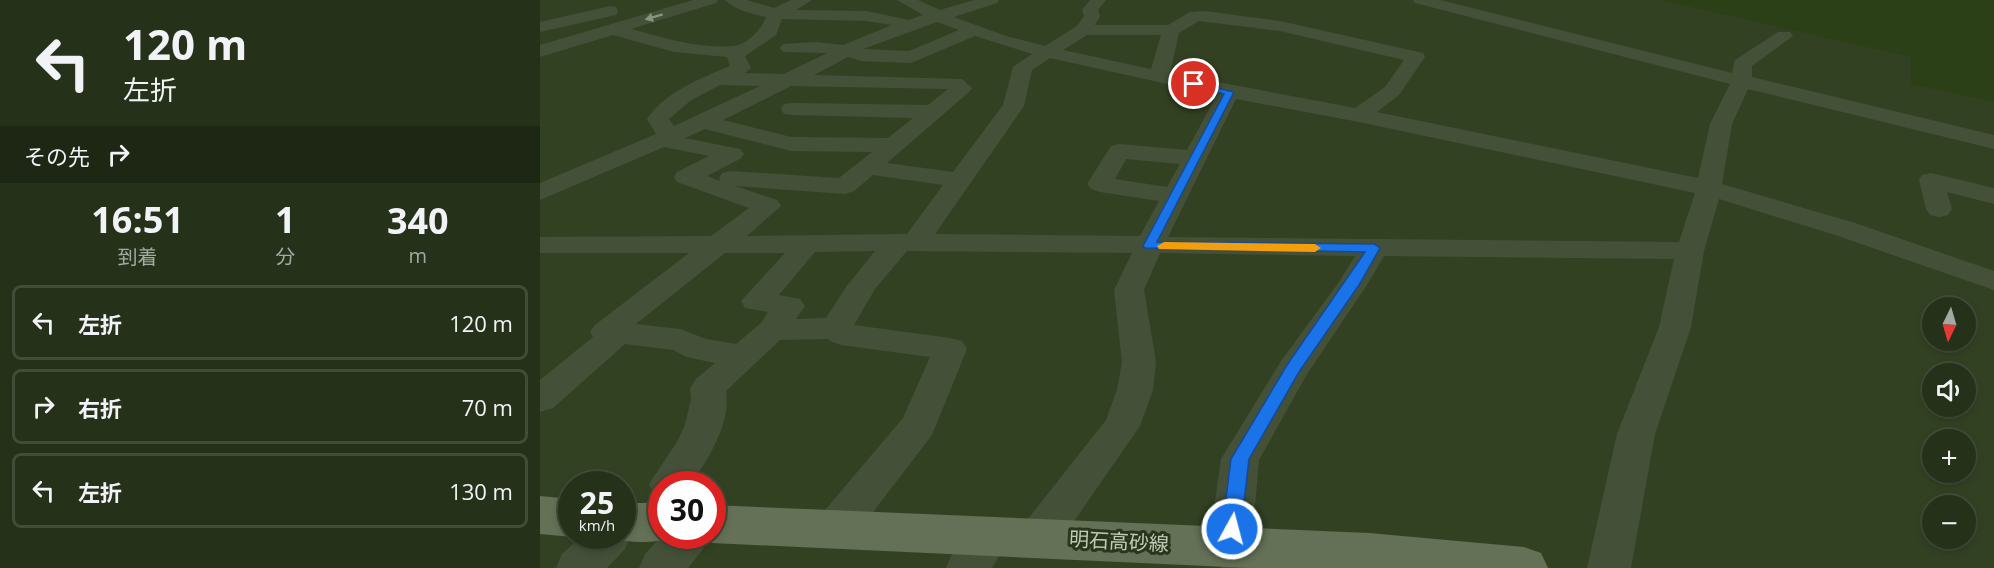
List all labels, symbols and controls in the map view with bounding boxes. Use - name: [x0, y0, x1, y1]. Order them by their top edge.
- one-way arrow: [645, 13, 663, 22]
- text: 120 m: [123, 15, 247, 72]
- icon: left: [24, 24, 102, 102]
- pin: [1168, 58, 1219, 109]
- icon: arrive: [1177, 67, 1210, 100]
- text: 左折: [123, 71, 177, 108]
- icon: right: [102, 138, 135, 171]
- text: その先: [24, 141, 90, 171]
- text: 16:51: [91, 195, 184, 244]
- text: 1: [275, 195, 296, 244]
- text: 340: [387, 196, 449, 245]
- text: m: [409, 242, 427, 269]
- text: 到着: [118, 243, 158, 270]
- text: 分: [275, 243, 295, 270]
- north arrow: [1922, 297, 1976, 351]
- map controls: [1922, 297, 1976, 549]
- icon: left: [27, 306, 60, 339]
- text: 120 m: [449, 308, 513, 338]
- text: 左折: [78, 309, 122, 339]
- button: sound: [1922, 363, 1976, 417]
- icon: right: [27, 390, 60, 423]
- text: 70 m: [462, 392, 513, 422]
- text: 右折: [78, 393, 122, 423]
- button: +: [1922, 429, 1976, 483]
- speed limit sign: 30: [648, 471, 726, 549]
- icon: left: [27, 474, 60, 507]
- text: 130 m: [449, 476, 513, 506]
- text: 左折: [78, 477, 122, 507]
- text: 25: [580, 482, 614, 523]
- button: −: [1922, 495, 1976, 549]
- position arrow: [1200, 497, 1264, 561]
- text: km/h: [579, 515, 615, 535]
- street label: 明石高砂線: [1068, 525, 1170, 557]

